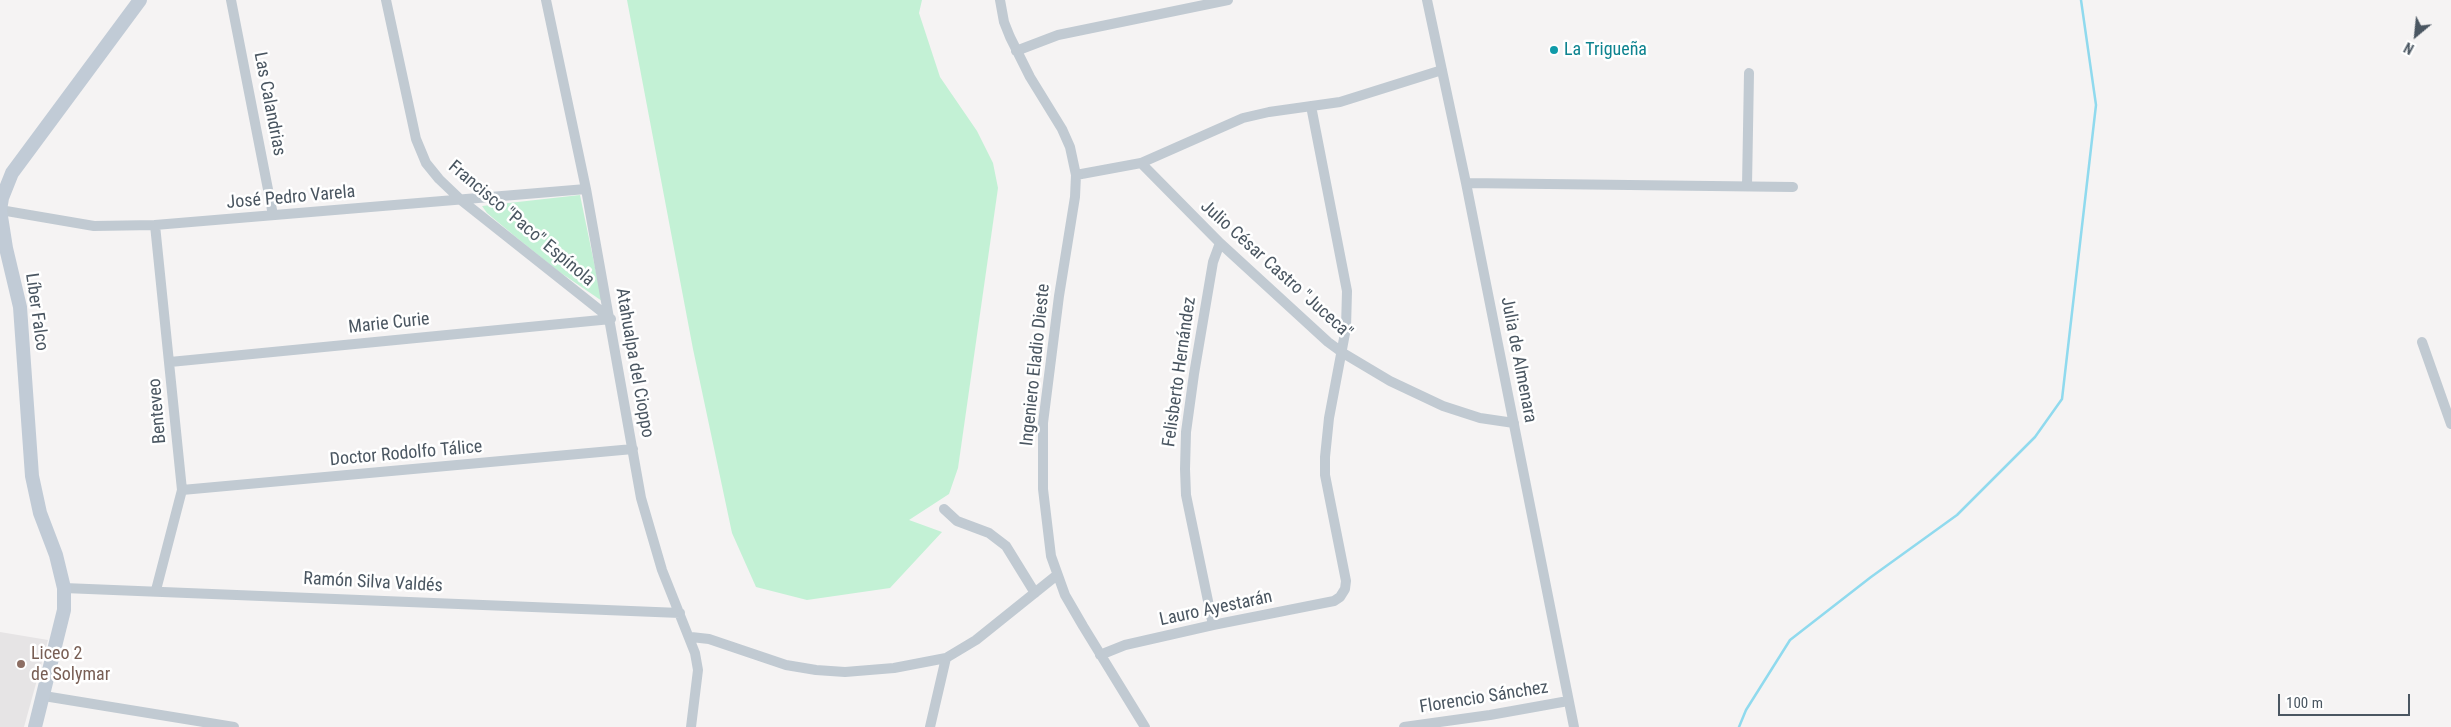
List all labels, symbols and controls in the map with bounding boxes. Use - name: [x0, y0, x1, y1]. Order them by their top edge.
- north arrow: [2391, 10, 2441, 60]
- place label: La Trigueña: [1564, 39, 1647, 61]
- text: N: [2401, 39, 2417, 57]
- marker: La Trigueña: [1548, 44, 1560, 56]
- street label: Las Calandrias: [248, 50, 290, 158]
- street label: Francisco "Paco" Espínola: [444, 157, 598, 291]
- street label: José Pedro Varela: [226, 182, 356, 214]
- street label: Julio César Castro "Juceca": [1196, 196, 1356, 344]
- street label: Líber Falco: [20, 272, 52, 352]
- street label: Ingeniero Eladio Dieste: [1017, 283, 1055, 447]
- street label: Atahualpa del Cioppo: [610, 286, 658, 440]
- street label: Julia de Almenara: [1495, 295, 1541, 425]
- street label: Felisberto Hernández: [1159, 296, 1201, 448]
- street label: Marie Curie: [347, 309, 431, 339]
- street label: Benteveo: [144, 377, 172, 445]
- street label: Doctor Rodolfo Tálice: [329, 437, 483, 471]
- street label: Ramón Silva Valdés: [303, 569, 443, 597]
- street label: Lauro Ayestarán: [1158, 587, 1274, 631]
- place label: Liceo 2 de Solymar: [31, 643, 110, 686]
- marker: Liceo 2 de Solymar: [15, 658, 27, 670]
- street label: Florencio Sánchez: [1418, 677, 1550, 719]
- scale bar: [2281, 684, 2414, 716]
- text: 100 m: [2286, 694, 2323, 712]

